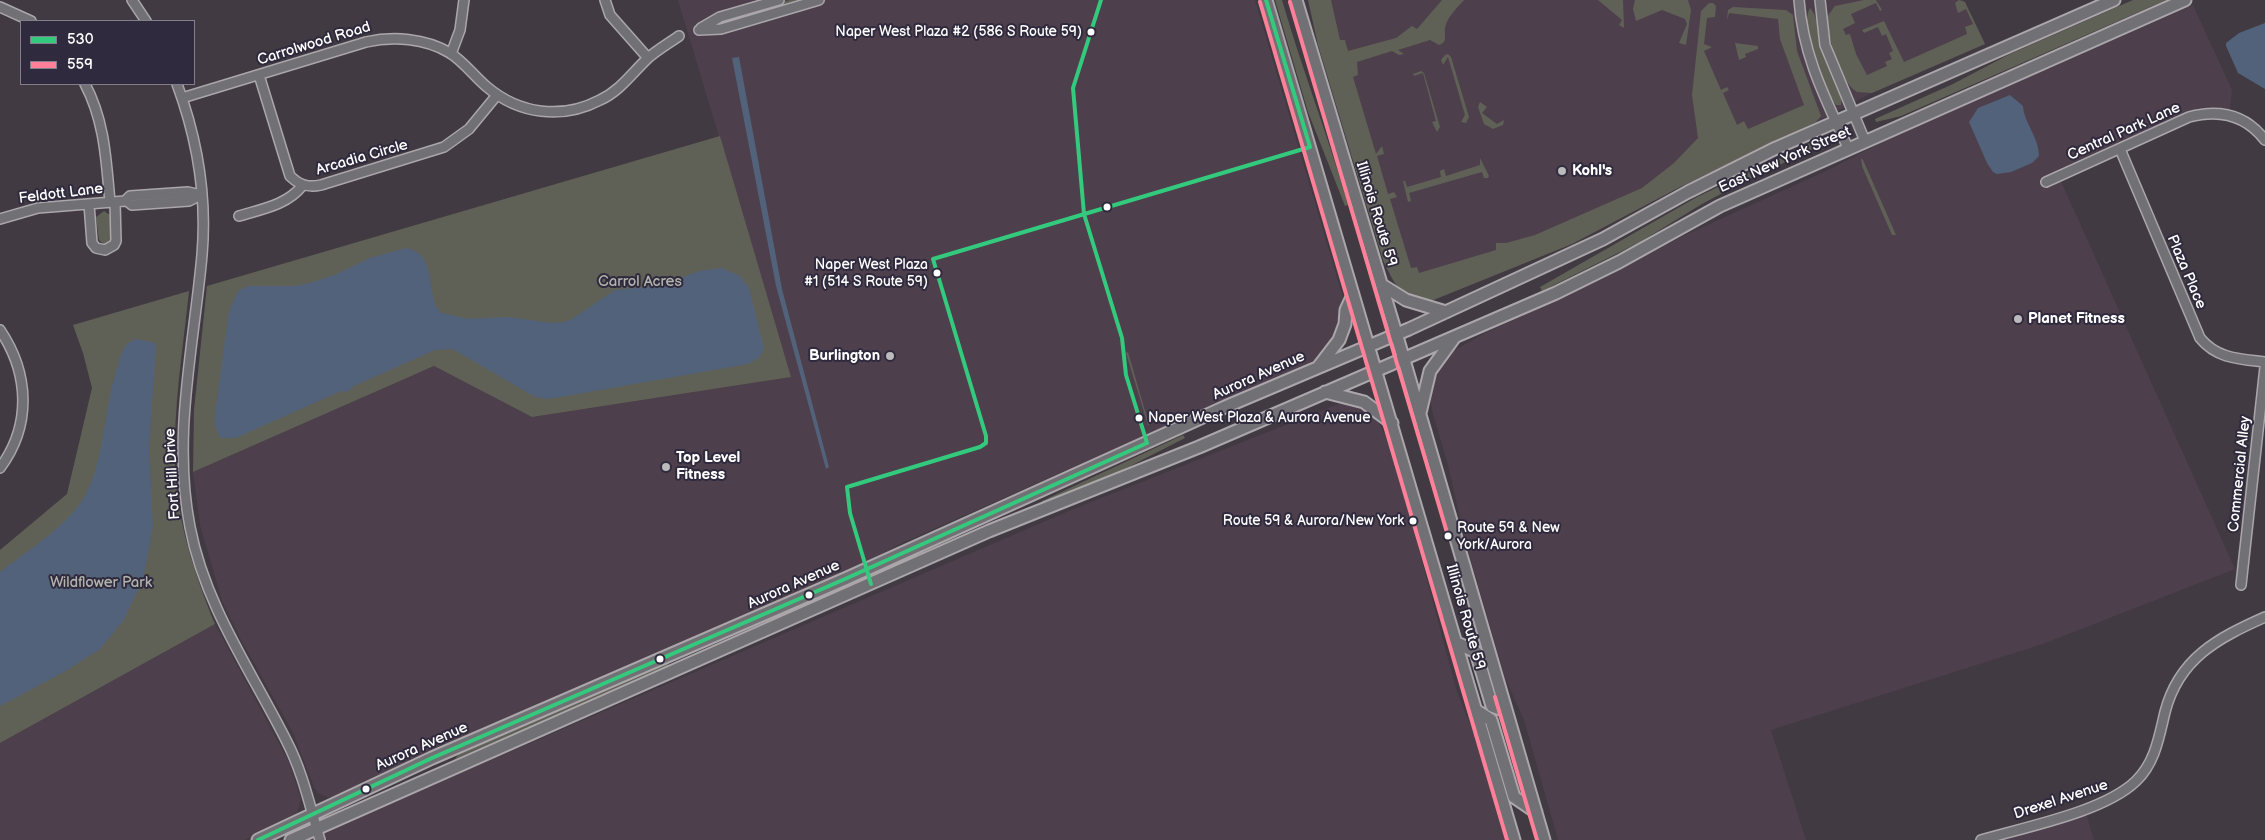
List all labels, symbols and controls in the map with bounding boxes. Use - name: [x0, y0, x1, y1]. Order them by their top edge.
- street label: Carrolwood Road: [255, 18, 373, 70]
- legend: [20, 20, 195, 85]
- place label: Naper West Plaza #2 (586 S Route 59): [835, 24, 1082, 40]
- marker: Naper West Plaza #2 (586 S Route 59): [1086, 27, 1096, 37]
- text: 530: [67, 30, 94, 49]
- text: 559: [67, 55, 93, 74]
- street label: Central Park Lane: [2065, 99, 2183, 165]
- street label: East New York Street: [1716, 123, 1854, 197]
- street label: Arcadia Circle: [314, 136, 410, 180]
- street label: Illinois Route 59: [1352, 159, 1400, 269]
- place label: Kohl's: [1572, 162, 1612, 180]
- marker: Kohl's: [1556, 165, 1568, 177]
- street label: Feldott Lane: [18, 180, 104, 208]
- unlabelled marker: [1102, 202, 1112, 212]
- street label: Plaza Place: [2162, 232, 2210, 312]
- place label: Naper West Plaza #1 (514 S Route 59): [804, 257, 928, 290]
- marker: Naper West Plaza #1 (514 S Route 59): [932, 268, 942, 278]
- park label: Carrol Acres: [598, 273, 682, 291]
- place label: Planet Fitness: [2028, 310, 2125, 328]
- marker: Planet Fitness: [2012, 313, 2024, 325]
- place label: Burlington: [809, 347, 880, 365]
- street label: Aurora Avenue: [1210, 348, 1308, 404]
- marker: Burlington: [884, 350, 896, 362]
- place label: Naper West Plaza & Aurora Avenue: [1148, 410, 1370, 426]
- marker: Naper West Plaza & Aurora Avenue: [1134, 413, 1144, 423]
- street label: Commercial Alley: [2225, 415, 2255, 533]
- street label: Fort Hill Drive: [162, 428, 184, 520]
- place label: Top Level Fitness: [676, 449, 740, 484]
- marker: Top Level Fitness: [660, 461, 672, 473]
- place label: Route 59 & Aurora/New York: [1223, 513, 1404, 529]
- marker: Route 59 & Aurora/New York: [1408, 516, 1418, 526]
- place label: Route 59 & New York/Aurora: [1457, 520, 1560, 552]
- marker: Route 59 & New York/Aurora: [1443, 531, 1453, 541]
- street label: Aurora Avenue: [745, 557, 843, 613]
- street label: Illinois Route 59: [1441, 562, 1489, 672]
- park label: Wildflower Park: [50, 574, 152, 592]
- unlabelled marker: [804, 590, 814, 600]
- unlabelled marker: [655, 654, 665, 664]
- street label: Aurora Avenue: [373, 719, 471, 775]
- street label: Drexel Avenue: [2012, 776, 2110, 824]
- unlabelled marker: [361, 784, 371, 794]

